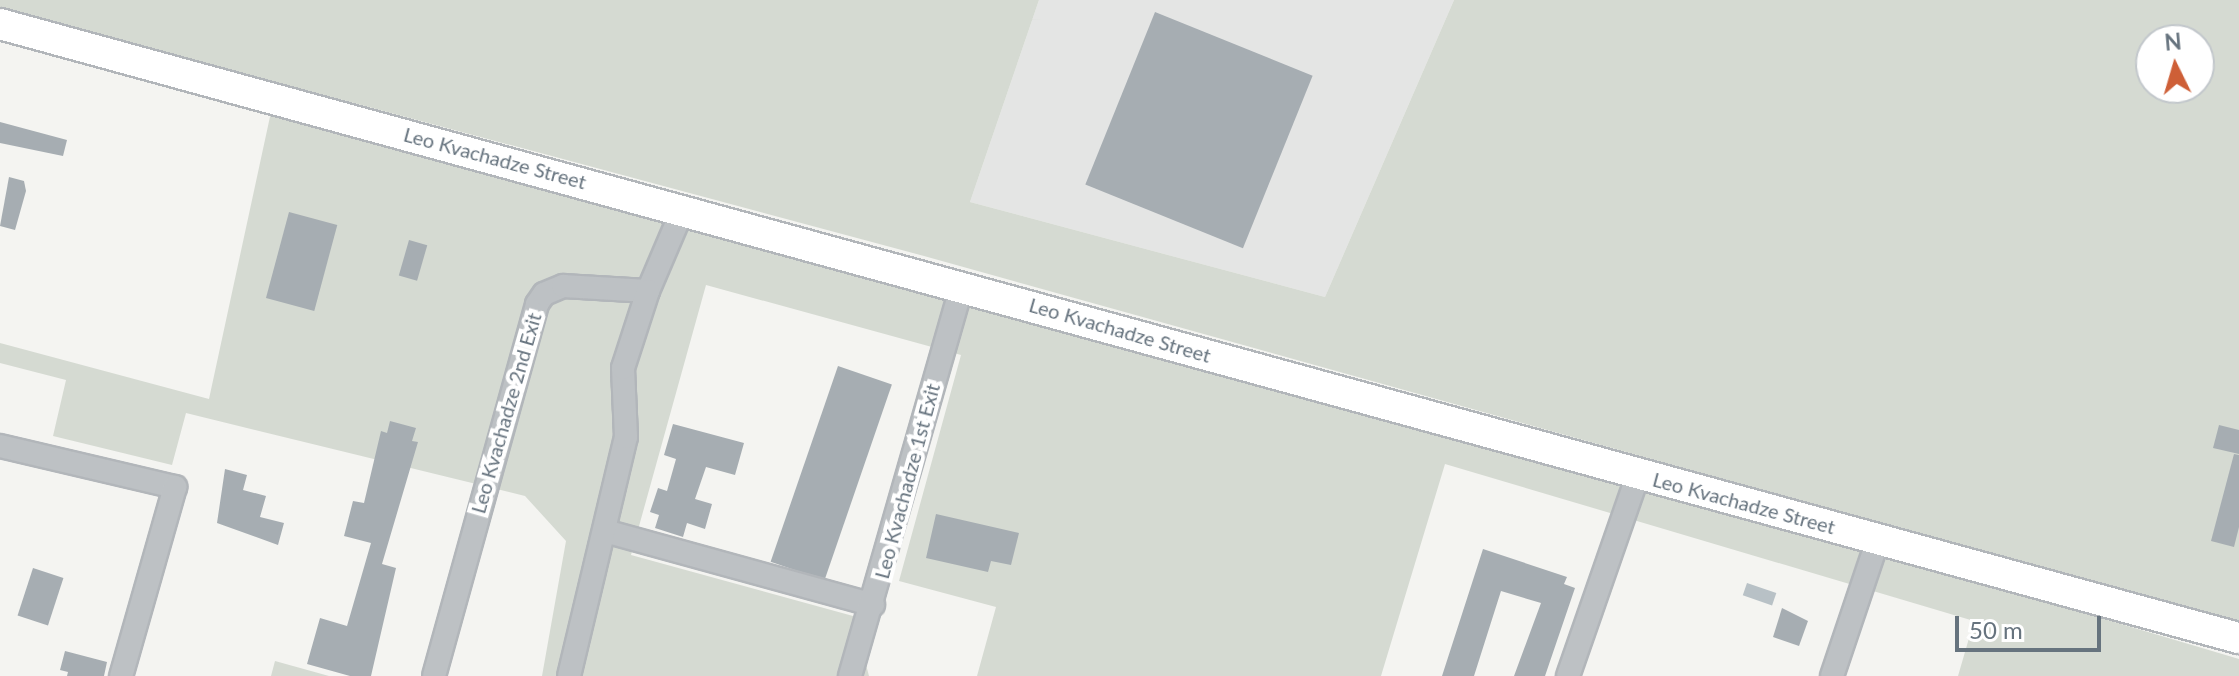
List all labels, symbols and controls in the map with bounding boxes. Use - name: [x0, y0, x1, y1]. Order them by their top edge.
- north arrow: [2135, 24, 2215, 104]
- text: N: [2163, 27, 2183, 56]
- street label: Leo Kvachadze Street: [401, 122, 589, 194]
- street label: Leo Kvachadze Street: [1026, 293, 1214, 367]
- street label: Leo Kvachadze 2nd Exit: [466, 310, 546, 516]
- street label: Leo Kvachadze 1st Exit: [869, 381, 945, 581]
- street label: Leo Kvachadze Street: [1650, 467, 1838, 539]
- scale bar: [1959, 600, 2105, 650]
- text: 50 m: [1969, 615, 2023, 644]

